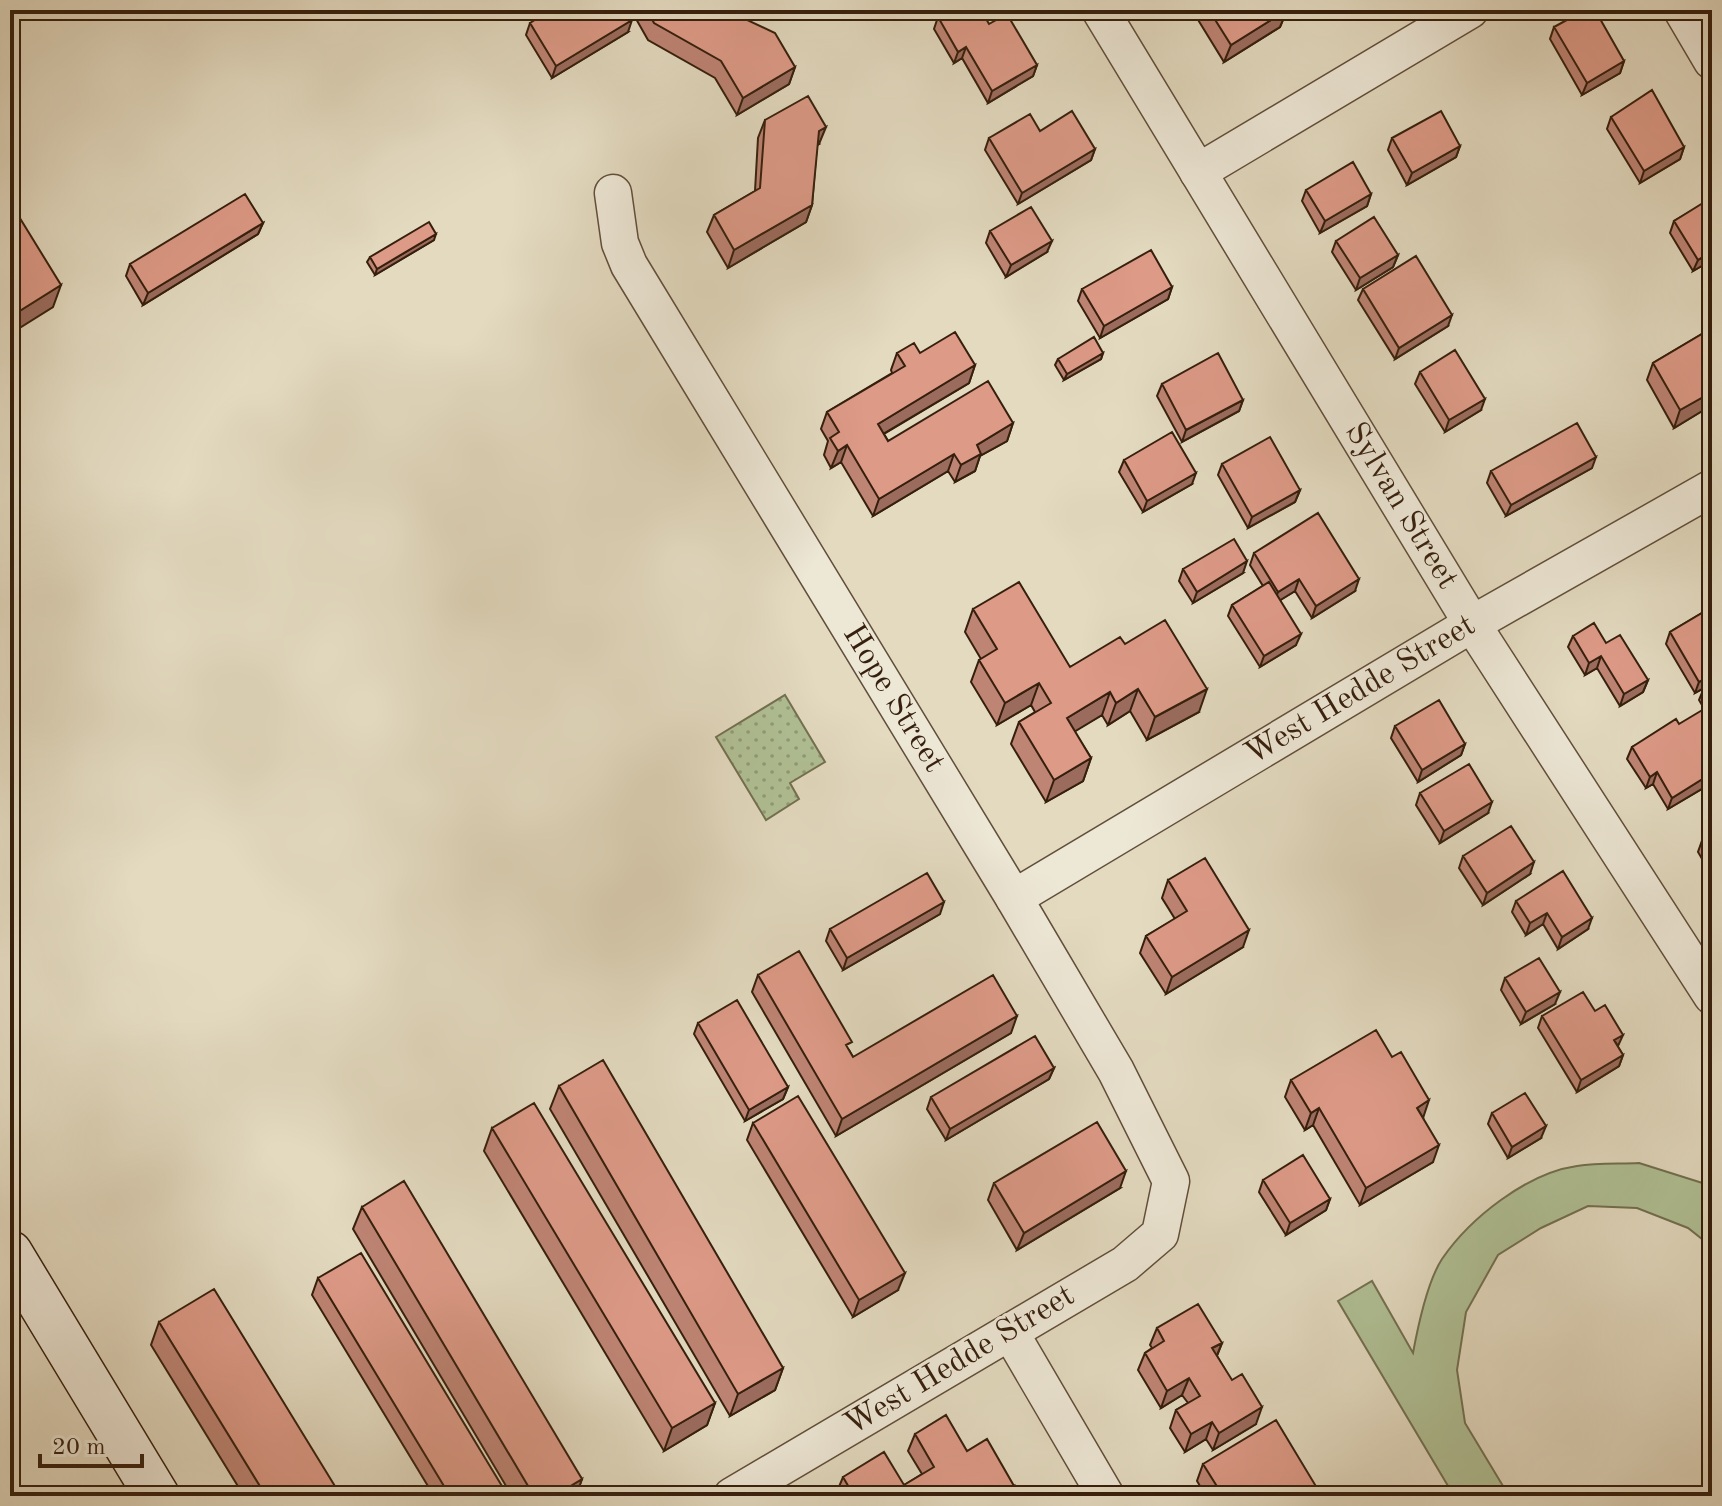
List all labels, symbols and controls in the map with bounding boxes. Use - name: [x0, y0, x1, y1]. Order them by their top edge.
- street label: Sylvan Street: [1338, 417, 1463, 595]
- street label: West Hedde Street: [1240, 610, 1481, 772]
- street label: Hope Street: [836, 619, 950, 778]
- street label: West Hedde Street: [840, 1280, 1080, 1442]
- scale bar: [40, 1418, 142, 1468]
- text: 20 m: [52, 1436, 106, 1460]

